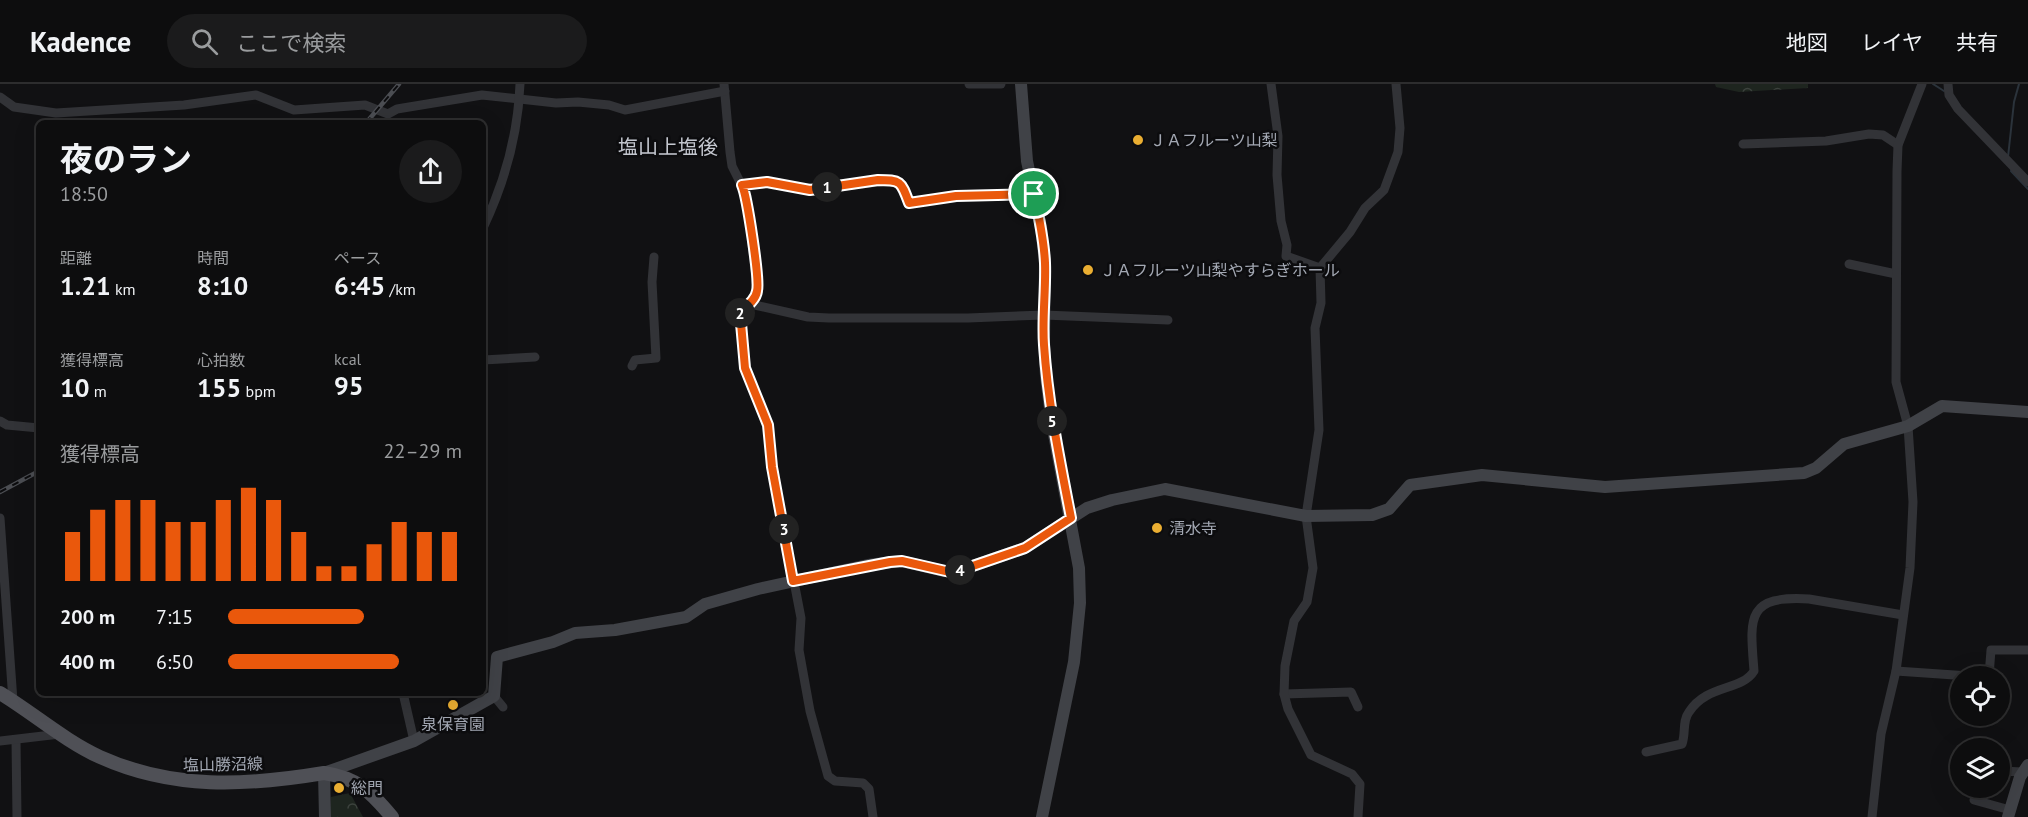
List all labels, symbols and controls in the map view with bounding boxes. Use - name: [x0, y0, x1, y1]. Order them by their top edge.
- search box: [167, 14, 587, 68]
- text: Kadence: [30, 23, 131, 60]
- icon: search: [188, 25, 221, 58]
- text: ここで検索: [236, 29, 346, 57]
- text: 地図: [1786, 29, 1828, 56]
- text: レイヤ: [1861, 29, 1923, 56]
- text: 共有: [1956, 29, 1998, 56]
- place label: ＪＡフルーツ山梨: [1150, 130, 1278, 150]
- marker: ＪＡフルーツ山梨: [1131, 133, 1145, 147]
- district label: 塩山上塩後: [618, 134, 718, 160]
- text: 夜のラン: [60, 137, 192, 180]
- button: share: [399, 140, 462, 203]
- pin: [1008, 168, 1059, 219]
- pin: 1: [812, 172, 842, 202]
- text: 1: [822, 177, 832, 197]
- icon: arrive: [1017, 177, 1050, 210]
- text: 18:50: [60, 181, 108, 207]
- text: 距離: [60, 248, 92, 268]
- text: 時間: [197, 248, 229, 268]
- text: ペース: [334, 248, 381, 268]
- place label: ＪＡフルーツ山梨やすらぎホール: [1100, 260, 1340, 280]
- marker: ＪＡフルーツ山梨やすらぎホール: [1081, 263, 1095, 277]
- text: 1.21: [60, 269, 111, 302]
- text: 8:10: [197, 269, 248, 302]
- text: 6:45: [334, 269, 385, 302]
- text: km: [111, 279, 136, 299]
- text: /km: [385, 279, 416, 299]
- pin: 2: [725, 298, 755, 328]
- text: 2: [735, 303, 745, 323]
- text: kcal: [334, 349, 361, 369]
- text: 獲得標高: [60, 350, 124, 370]
- text: 心拍数: [197, 350, 245, 370]
- text: 95: [334, 369, 363, 402]
- text: 10: [60, 371, 89, 404]
- text: 155: [197, 371, 241, 404]
- text: m: [89, 381, 107, 401]
- text: bpm: [241, 381, 276, 401]
- pin: 5: [1037, 406, 1067, 436]
- text: 5: [1047, 411, 1057, 431]
- text: 22–29 m: [384, 438, 462, 464]
- text: 獲得標高: [60, 441, 140, 467]
- pin: 3: [769, 514, 799, 544]
- place label: 清水寺: [1169, 518, 1217, 538]
- text: 3: [779, 519, 789, 539]
- marker: 清水寺: [1150, 521, 1164, 535]
- pin: 4: [945, 555, 975, 585]
- text: 4: [955, 560, 965, 580]
- text: 200 m: [60, 604, 115, 630]
- text: 7:15: [156, 604, 193, 630]
- text: 400 m: [60, 649, 115, 675]
- text: 6:50: [156, 649, 193, 675]
- map controls: [1950, 666, 2010, 798]
- button: locate: [1950, 666, 2010, 726]
- marker: 泉保育園: [446, 698, 460, 712]
- place label: 泉保育園: [421, 714, 485, 734]
- button: layers: [1950, 738, 2010, 798]
- street label: 塩山勝沼線: [183, 753, 263, 775]
- place label: 総門: [351, 778, 383, 798]
- marker: 総門: [332, 781, 346, 795]

